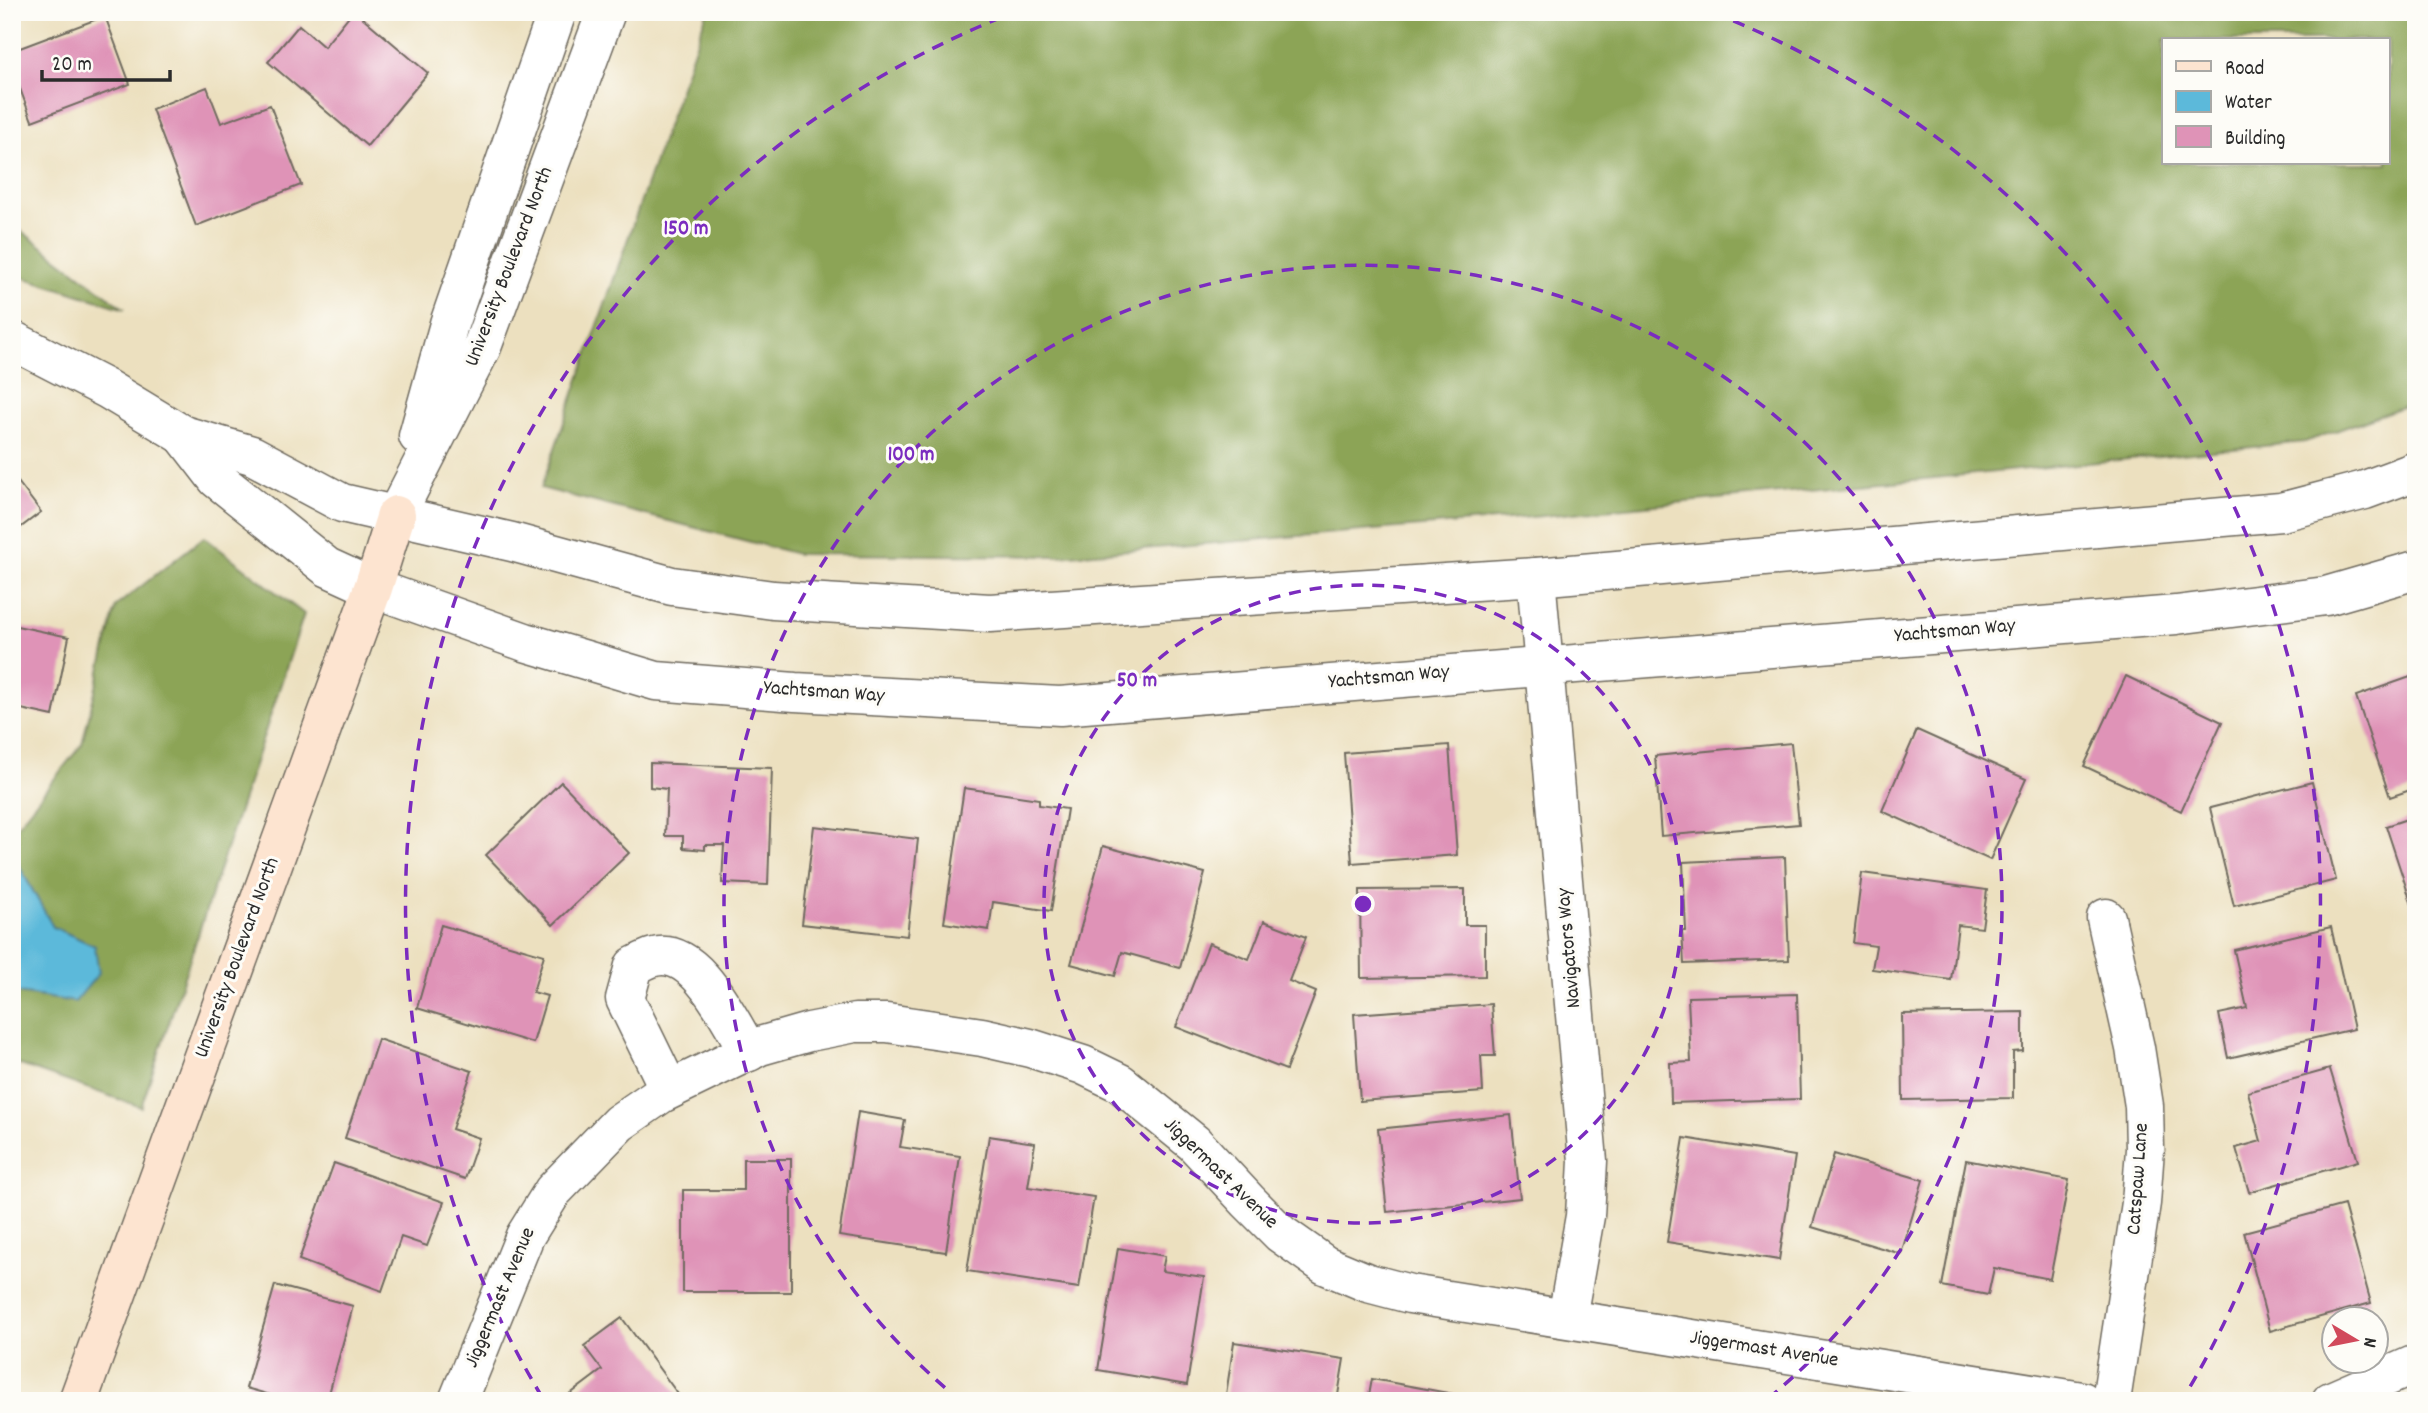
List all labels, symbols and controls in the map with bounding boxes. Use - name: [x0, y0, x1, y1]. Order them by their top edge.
- scale bar: [42, 38, 170, 82]
- legend: [2162, 38, 2390, 164]
- text: 20 m: [52, 51, 92, 81]
- text: Road: [2225, 55, 2264, 85]
- text: Water: [2225, 89, 2272, 119]
- text: Building: [2225, 125, 2285, 155]
- street label: University Boulevard North: [458, 163, 562, 371]
- text: 150 m: [663, 215, 709, 245]
- text: 100 m: [888, 441, 934, 471]
- street label: Yachtsman Way: [1893, 612, 2017, 652]
- street label: Yachtsman Way: [1327, 658, 1451, 698]
- text: 50 m: [1117, 667, 1157, 697]
- street label: Yachtsman Way: [762, 674, 886, 712]
- street label: University Boulevard North: [188, 853, 288, 1063]
- street label: Navigators Way: [1550, 886, 1590, 1009]
- centre of rings: [1351, 892, 1375, 916]
- street label: Jiggermast Avenue: [1156, 1111, 1284, 1237]
- street label: Catspaw Lane: [2120, 1122, 2158, 1236]
- street label: Jiggermast Avenue: [458, 1223, 544, 1373]
- north arrow: [2320, 1304, 2390, 1374]
- street label: Jiggermast Avenue: [1688, 1323, 1840, 1377]
- text: N: [2354, 1335, 2382, 1349]

